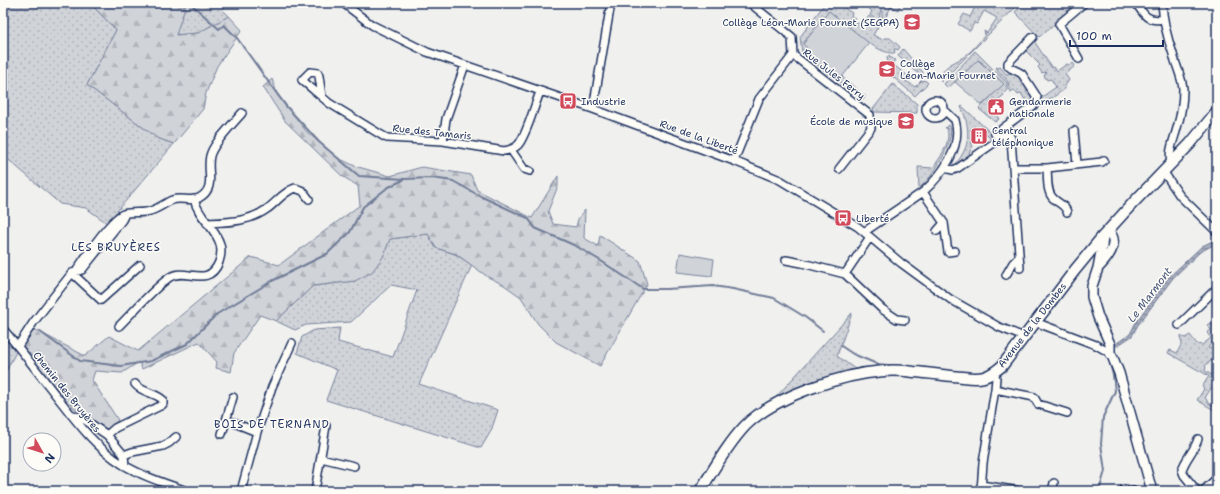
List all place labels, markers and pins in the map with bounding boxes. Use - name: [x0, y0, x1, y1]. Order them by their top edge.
- school or university icon: Collège Léon-Marie Fournet (SEGPA): [902, 12, 922, 32]
- place label: Collège Léon-Marie Fournet (SEGPA): [722, 16, 899, 29]
- place label: Collège Léon-Marie Fournet: [900, 57, 996, 82]
- school or university icon: Collège Léon-Marie Fournet: [877, 59, 897, 79]
- bus stop icon: Industrie: [558, 91, 578, 111]
- place label: Industrie: [581, 95, 626, 108]
- place label: Gendarmerie nationale: [1009, 95, 1072, 120]
- public building icon: Gendarmerie nationale: [986, 97, 1006, 117]
- school or university icon: École de musique: [896, 111, 916, 131]
- place label: École de musique: [810, 115, 893, 128]
- place label: Central téléphonique: [992, 124, 1054, 149]
- building icon: Central téléphonique: [969, 126, 989, 146]
- bus stop icon: Liberté: [833, 208, 853, 228]
- place label: Liberté: [856, 212, 890, 225]

